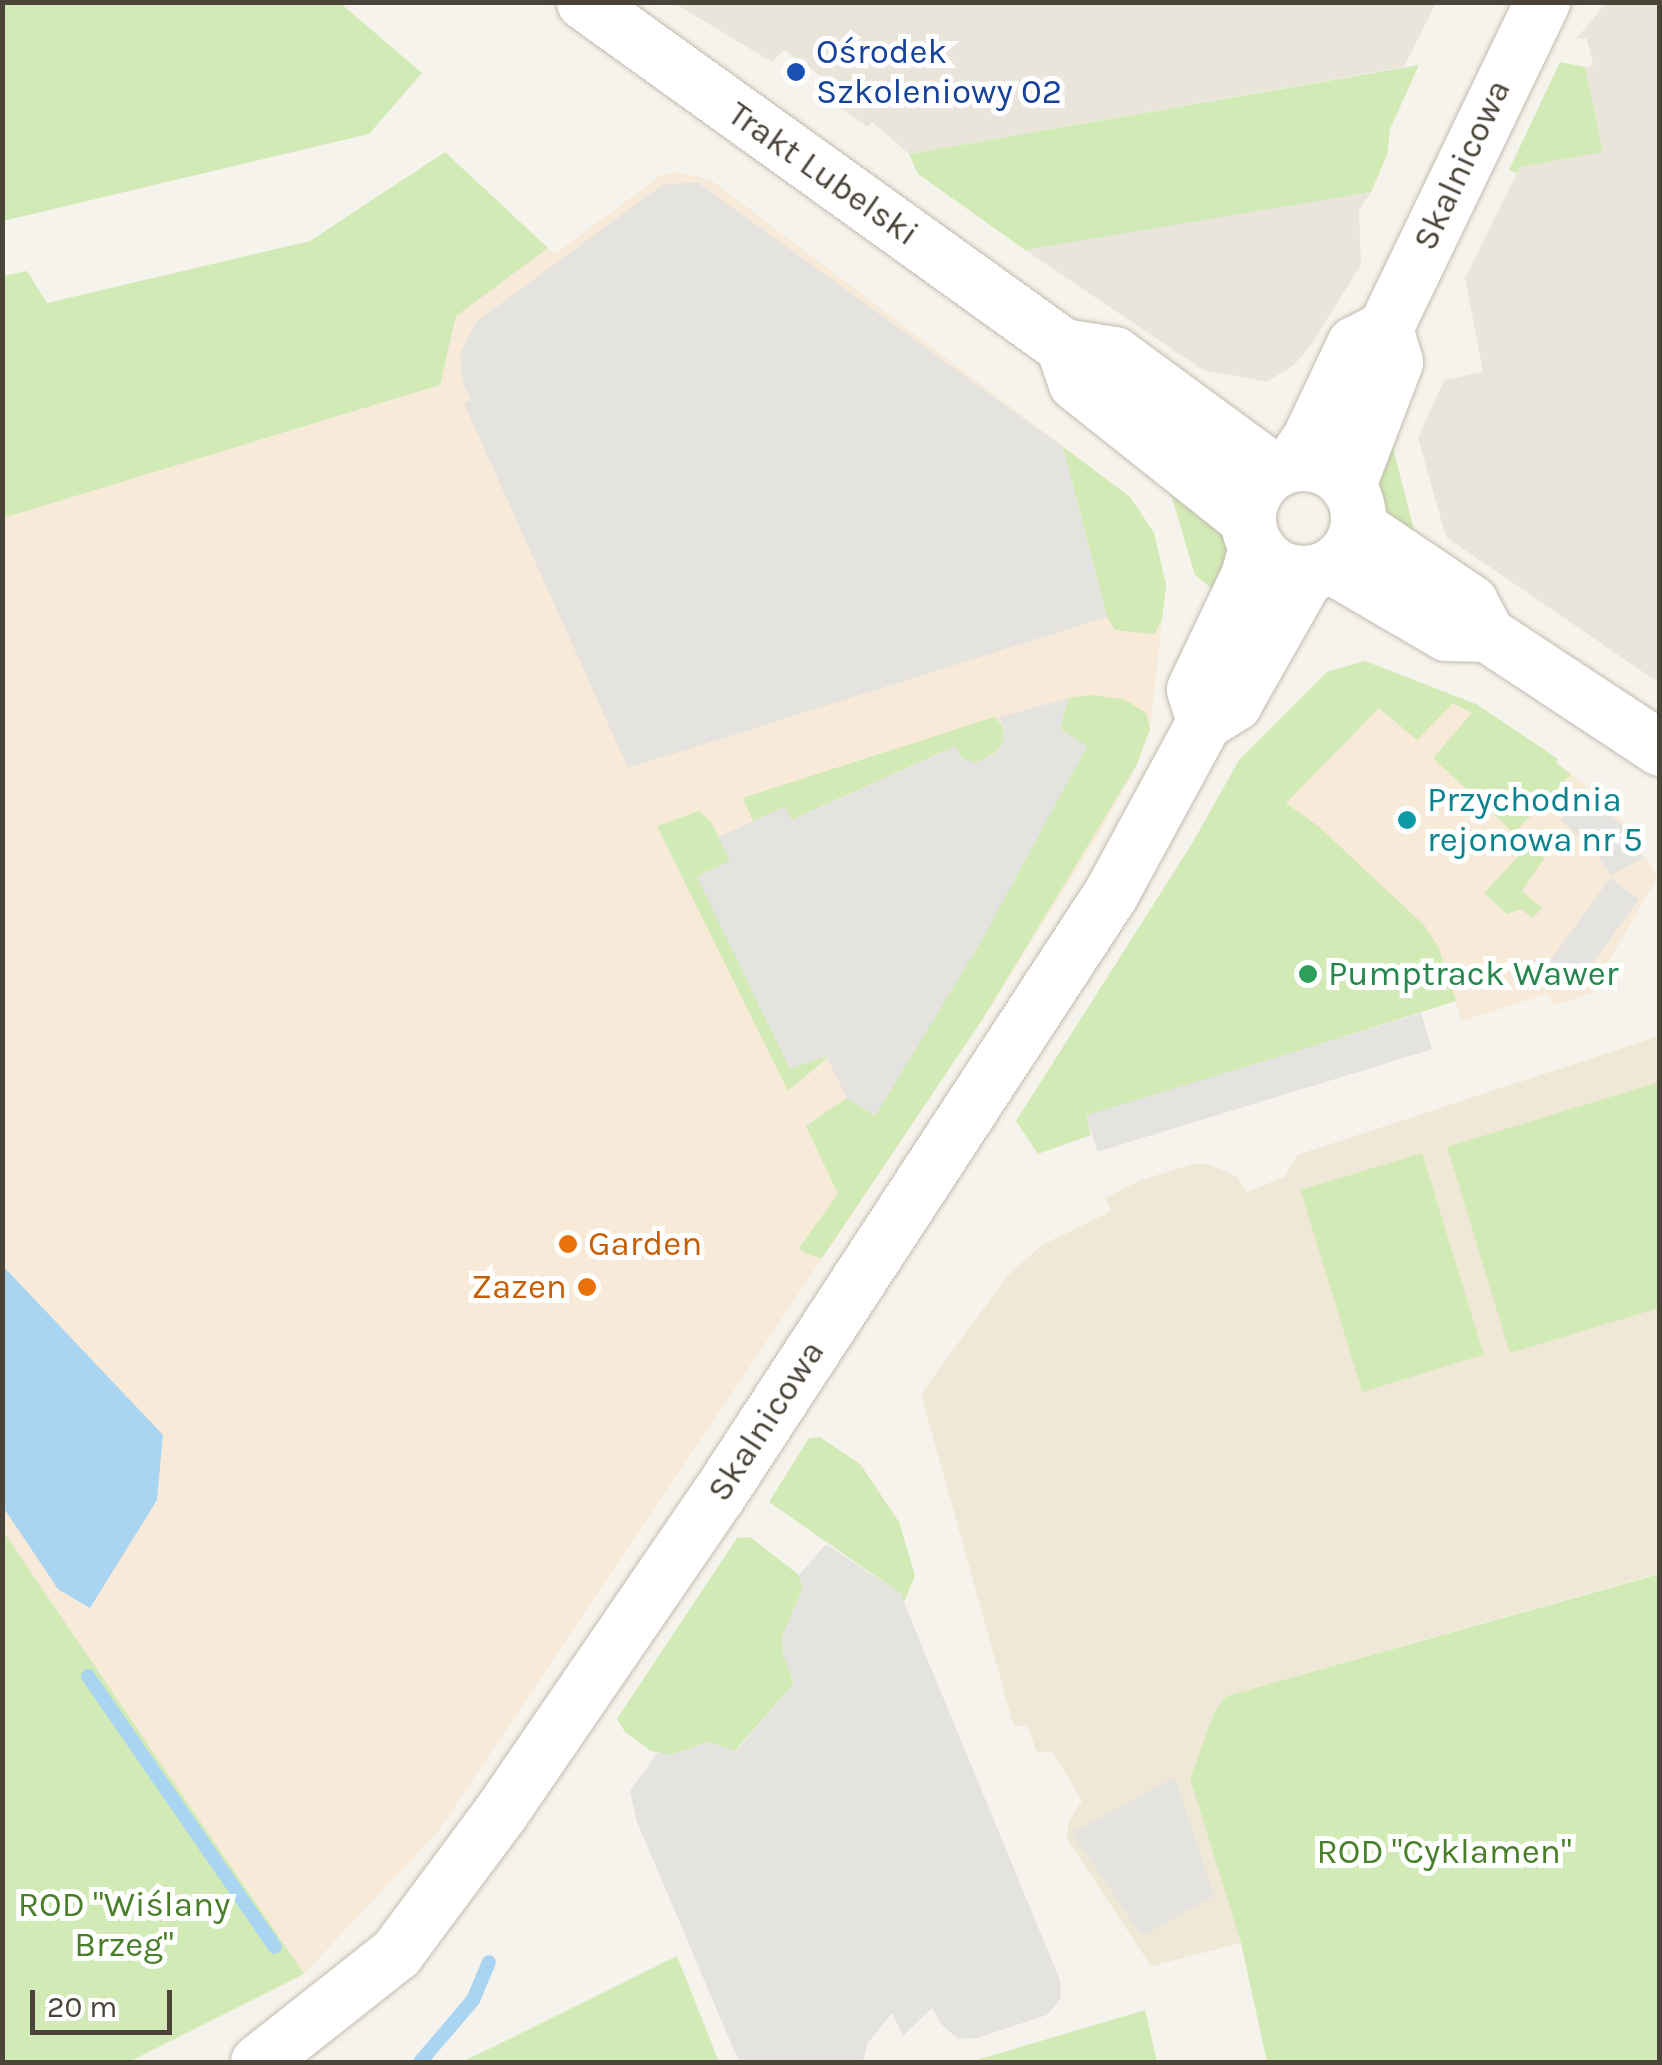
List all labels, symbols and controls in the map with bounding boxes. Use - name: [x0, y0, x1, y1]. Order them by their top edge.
- place label: Ośrodek Szkoleniowy 02: [816, 31, 1062, 113]
- marker: Ośrodek Szkoleniowy 02: [785, 61, 807, 83]
- street label: Skalnicowa: [1404, 73, 1520, 257]
- street label: Trakt Lubelski: [720, 93, 926, 255]
- place label: Przychodnia rejonowa nr 5: [1427, 779, 1643, 861]
- marker: Przychodnia rejonowa nr 5: [1396, 809, 1418, 831]
- place label: Pumptrack Wawer: [1328, 953, 1618, 995]
- marker: Pumptrack Wawer: [1297, 963, 1319, 985]
- place label: Garden: [588, 1223, 702, 1265]
- marker: Garden: [557, 1233, 579, 1255]
- place label: Zazen: [471, 1266, 567, 1308]
- marker: Zazen: [576, 1276, 598, 1298]
- street label: Skalnicowa: [698, 1333, 834, 1509]
- park label: ROD "Cyklamen": [1316, 1831, 1572, 1873]
- park label: ROD "Wiślany Brzeg": [18, 1884, 230, 1966]
- scale bar: [35, 1970, 178, 2032]
- text: 20 m: [47, 1989, 117, 2025]

